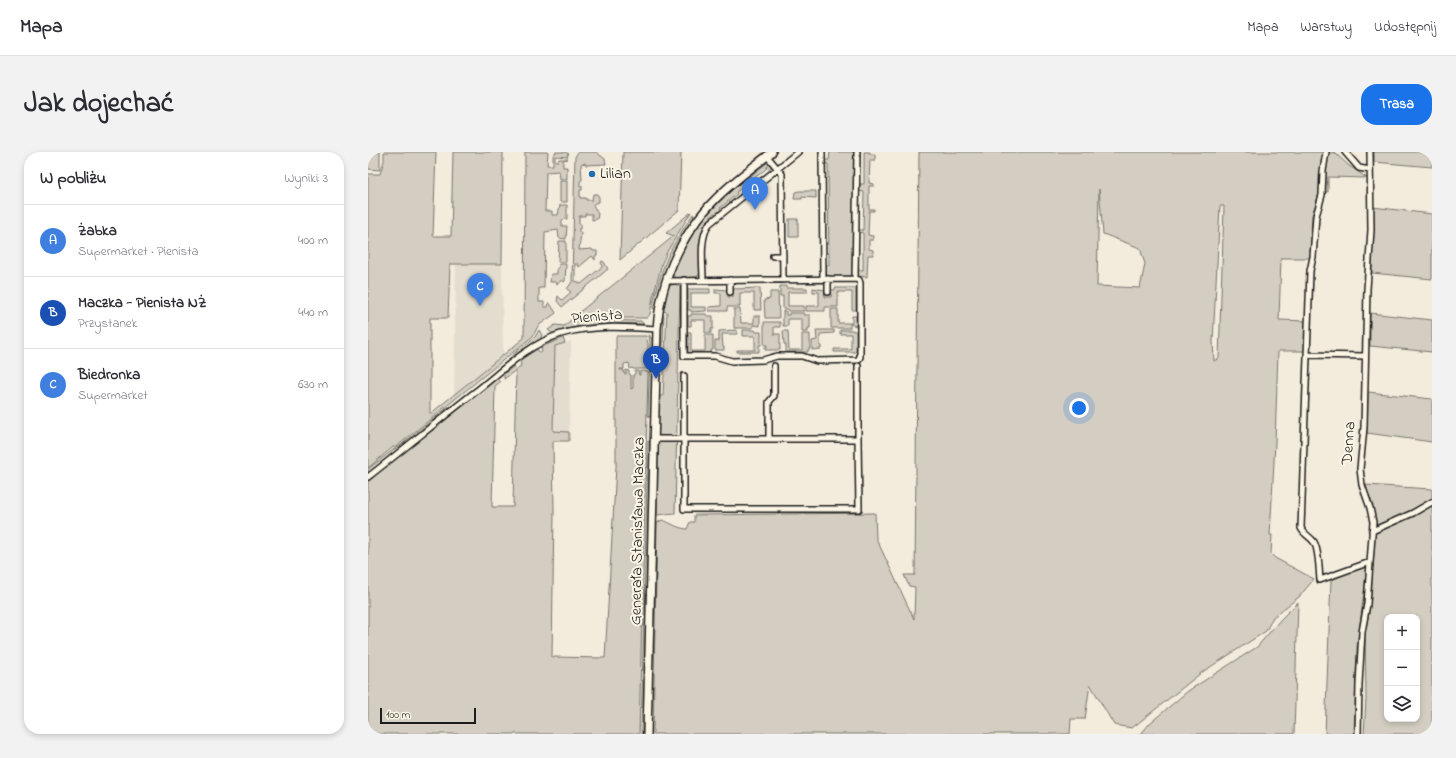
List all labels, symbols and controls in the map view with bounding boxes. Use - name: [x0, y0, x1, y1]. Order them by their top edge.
- text: Mapa: [20, 14, 62, 41]
- text: Mapa: [1247, 17, 1279, 38]
- text: Warstwy: [1301, 17, 1352, 38]
- text: Udostępnij: [1374, 17, 1436, 38]
- text: Jak dojechać: [24, 84, 173, 125]
- button: Trasa: [1361, 84, 1432, 125]
- place label: Lilian: [600, 162, 631, 186]
- text: W pobliżu: [40, 166, 106, 191]
- text: Wyniki: 3: [284, 169, 328, 188]
- marker: Lilian: [587, 169, 597, 179]
- pin: A: [742, 177, 768, 210]
- text: Żabka: [78, 220, 117, 242]
- text: A: [49, 231, 57, 250]
- text: 400 m: [298, 231, 328, 250]
- text: Supermarket · Pienista: [78, 242, 199, 261]
- pin: C: [467, 273, 493, 306]
- text: Maczka - Pienista NŻ: [78, 292, 206, 314]
- text: B: [49, 303, 57, 322]
- text: 440 m: [298, 303, 328, 322]
- street label: Pienista: [570, 303, 624, 331]
- text: Przystanek: [78, 314, 137, 333]
- pin: B: [643, 346, 669, 379]
- text: Biedronka: [78, 364, 140, 386]
- text: C: [49, 375, 57, 394]
- text: 630 m: [298, 375, 328, 394]
- text: Supermarket: [78, 386, 148, 405]
- your location: [1069, 398, 1089, 418]
- street label: Denna: [1335, 421, 1362, 466]
- street label: Generała Stanisława Maczka: [624, 437, 652, 625]
- map controls: [1384, 614, 1420, 722]
- button: +: [1384, 614, 1420, 650]
- button: −: [1384, 650, 1420, 686]
- button: layers: [1384, 686, 1420, 722]
- scale bar: [380, 706, 476, 725]
- text: 100 m: [386, 707, 410, 723]

